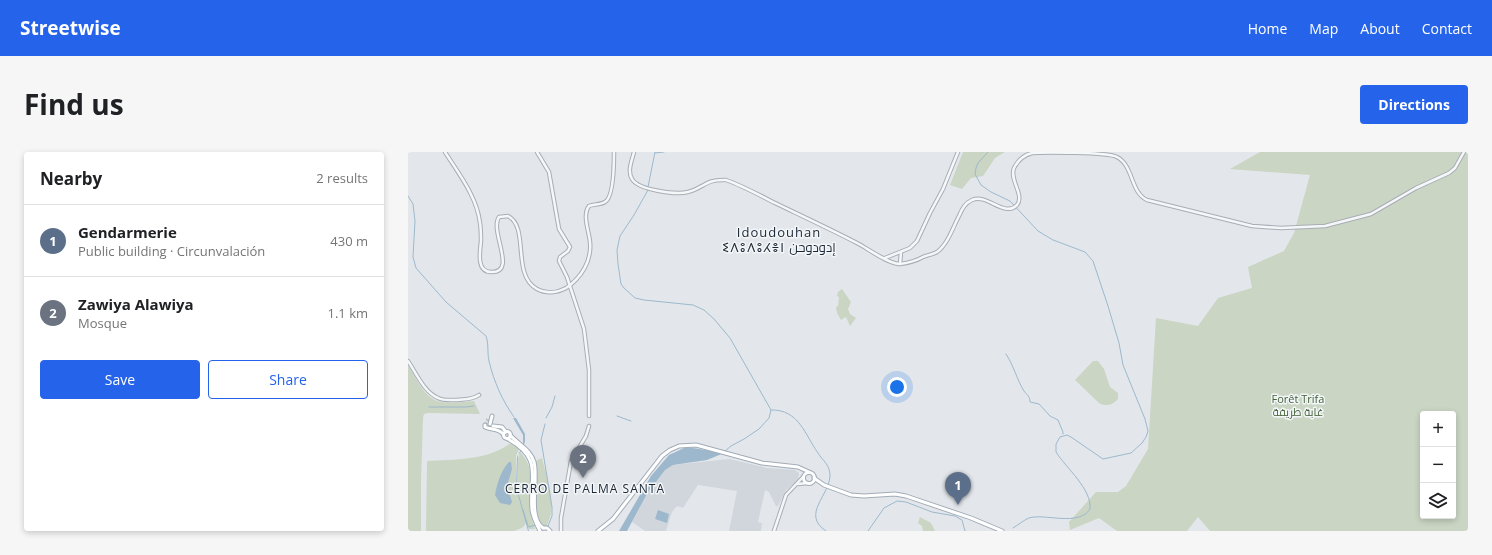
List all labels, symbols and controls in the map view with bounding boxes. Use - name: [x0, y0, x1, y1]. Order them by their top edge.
- text: Streetwise: [20, 15, 121, 41]
- text: Home: [1248, 19, 1287, 38]
- text: Map: [1309, 19, 1338, 38]
- text: About: [1360, 19, 1400, 38]
- text: Contact: [1422, 19, 1472, 38]
- text: Find us: [24, 85, 124, 123]
- button: Directions: [1360, 85, 1468, 124]
- text: Nearby: [40, 167, 102, 190]
- text: 2 results: [316, 169, 368, 187]
- text: Gendarmerie: [78, 222, 177, 242]
- district label: Idoudouhan ⵉⴷⵓⴷⵓⵃⴻⵏ إدودوحن: [722, 223, 836, 256]
- text: 1: [49, 232, 57, 250]
- text: 430 m: [330, 232, 368, 250]
- text: Public building · Circunvalación: [78, 242, 265, 260]
- text: Zawiya Alawiya: [78, 294, 194, 314]
- text: 2: [49, 304, 57, 322]
- text: 1.1 km: [327, 304, 368, 322]
- text: Mosque: [78, 314, 127, 332]
- button: Save: [40, 360, 200, 399]
- button: Share: [208, 360, 368, 399]
- your location: [887, 377, 907, 397]
- park label: Forêt Trifa غابة طريفة: [1272, 391, 1324, 419]
- map controls: [1420, 411, 1456, 519]
- button: +: [1420, 411, 1456, 447]
- pin: 2: [570, 445, 596, 478]
- button: −: [1420, 447, 1456, 483]
- pin: 1: [945, 472, 971, 505]
- district label: CERRO DE PALMA SANTA: [505, 480, 665, 497]
- button: layers: [1420, 483, 1456, 519]

